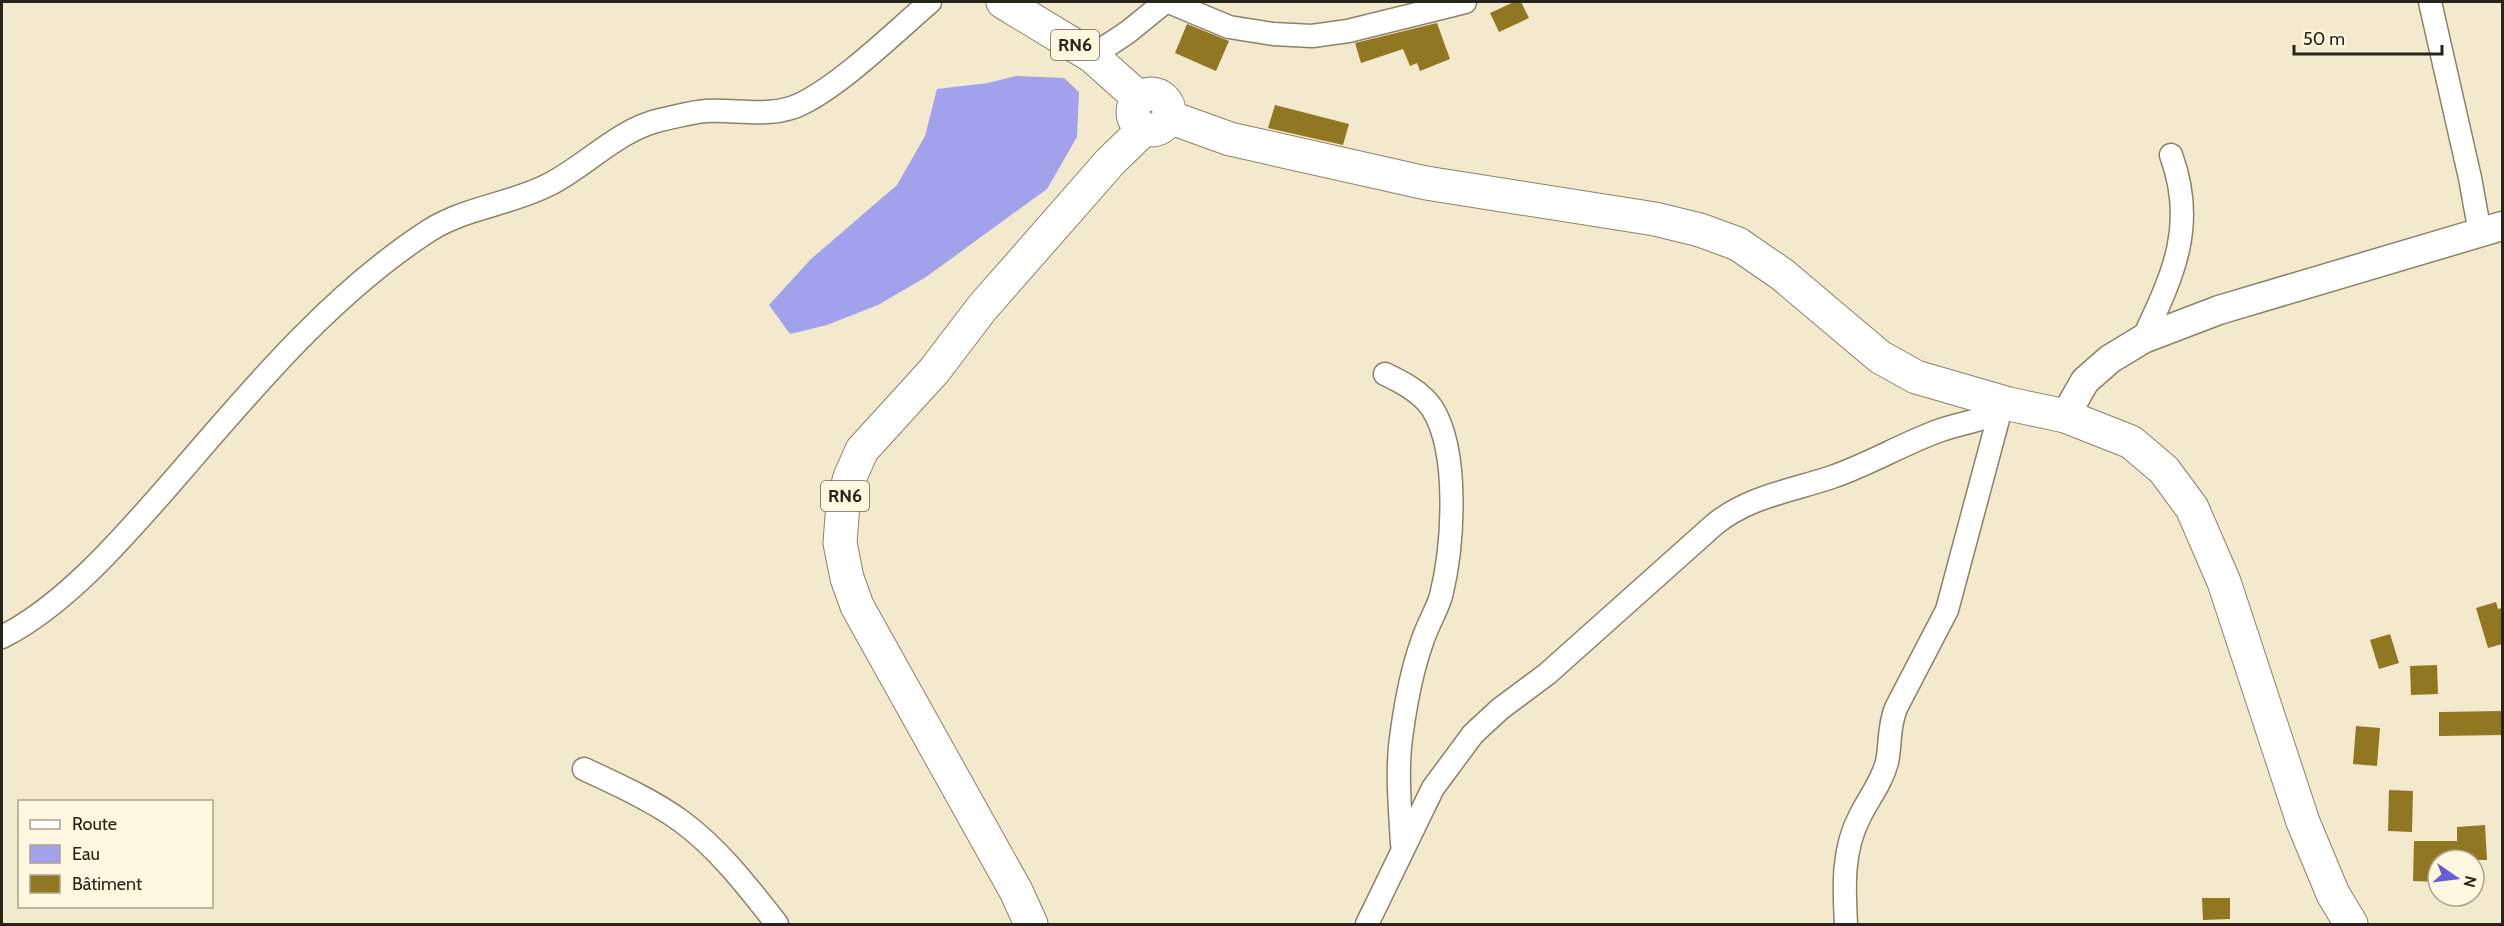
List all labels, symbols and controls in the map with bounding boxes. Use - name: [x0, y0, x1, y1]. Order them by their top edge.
- scale bar: [2294, 18, 2442, 56]
- text: 50 m: [2303, 28, 2345, 50]
- road number: RN6: [1051, 30, 1099, 60]
- road number: RN6: [821, 481, 869, 511]
- legend: [18, 800, 213, 908]
- text: Route: [72, 813, 117, 835]
- text: Eau: [72, 843, 100, 865]
- north arrow: [2426, 848, 2486, 908]
- text: Bâtiment: [72, 873, 142, 895]
- text: N: [2459, 874, 2481, 889]

